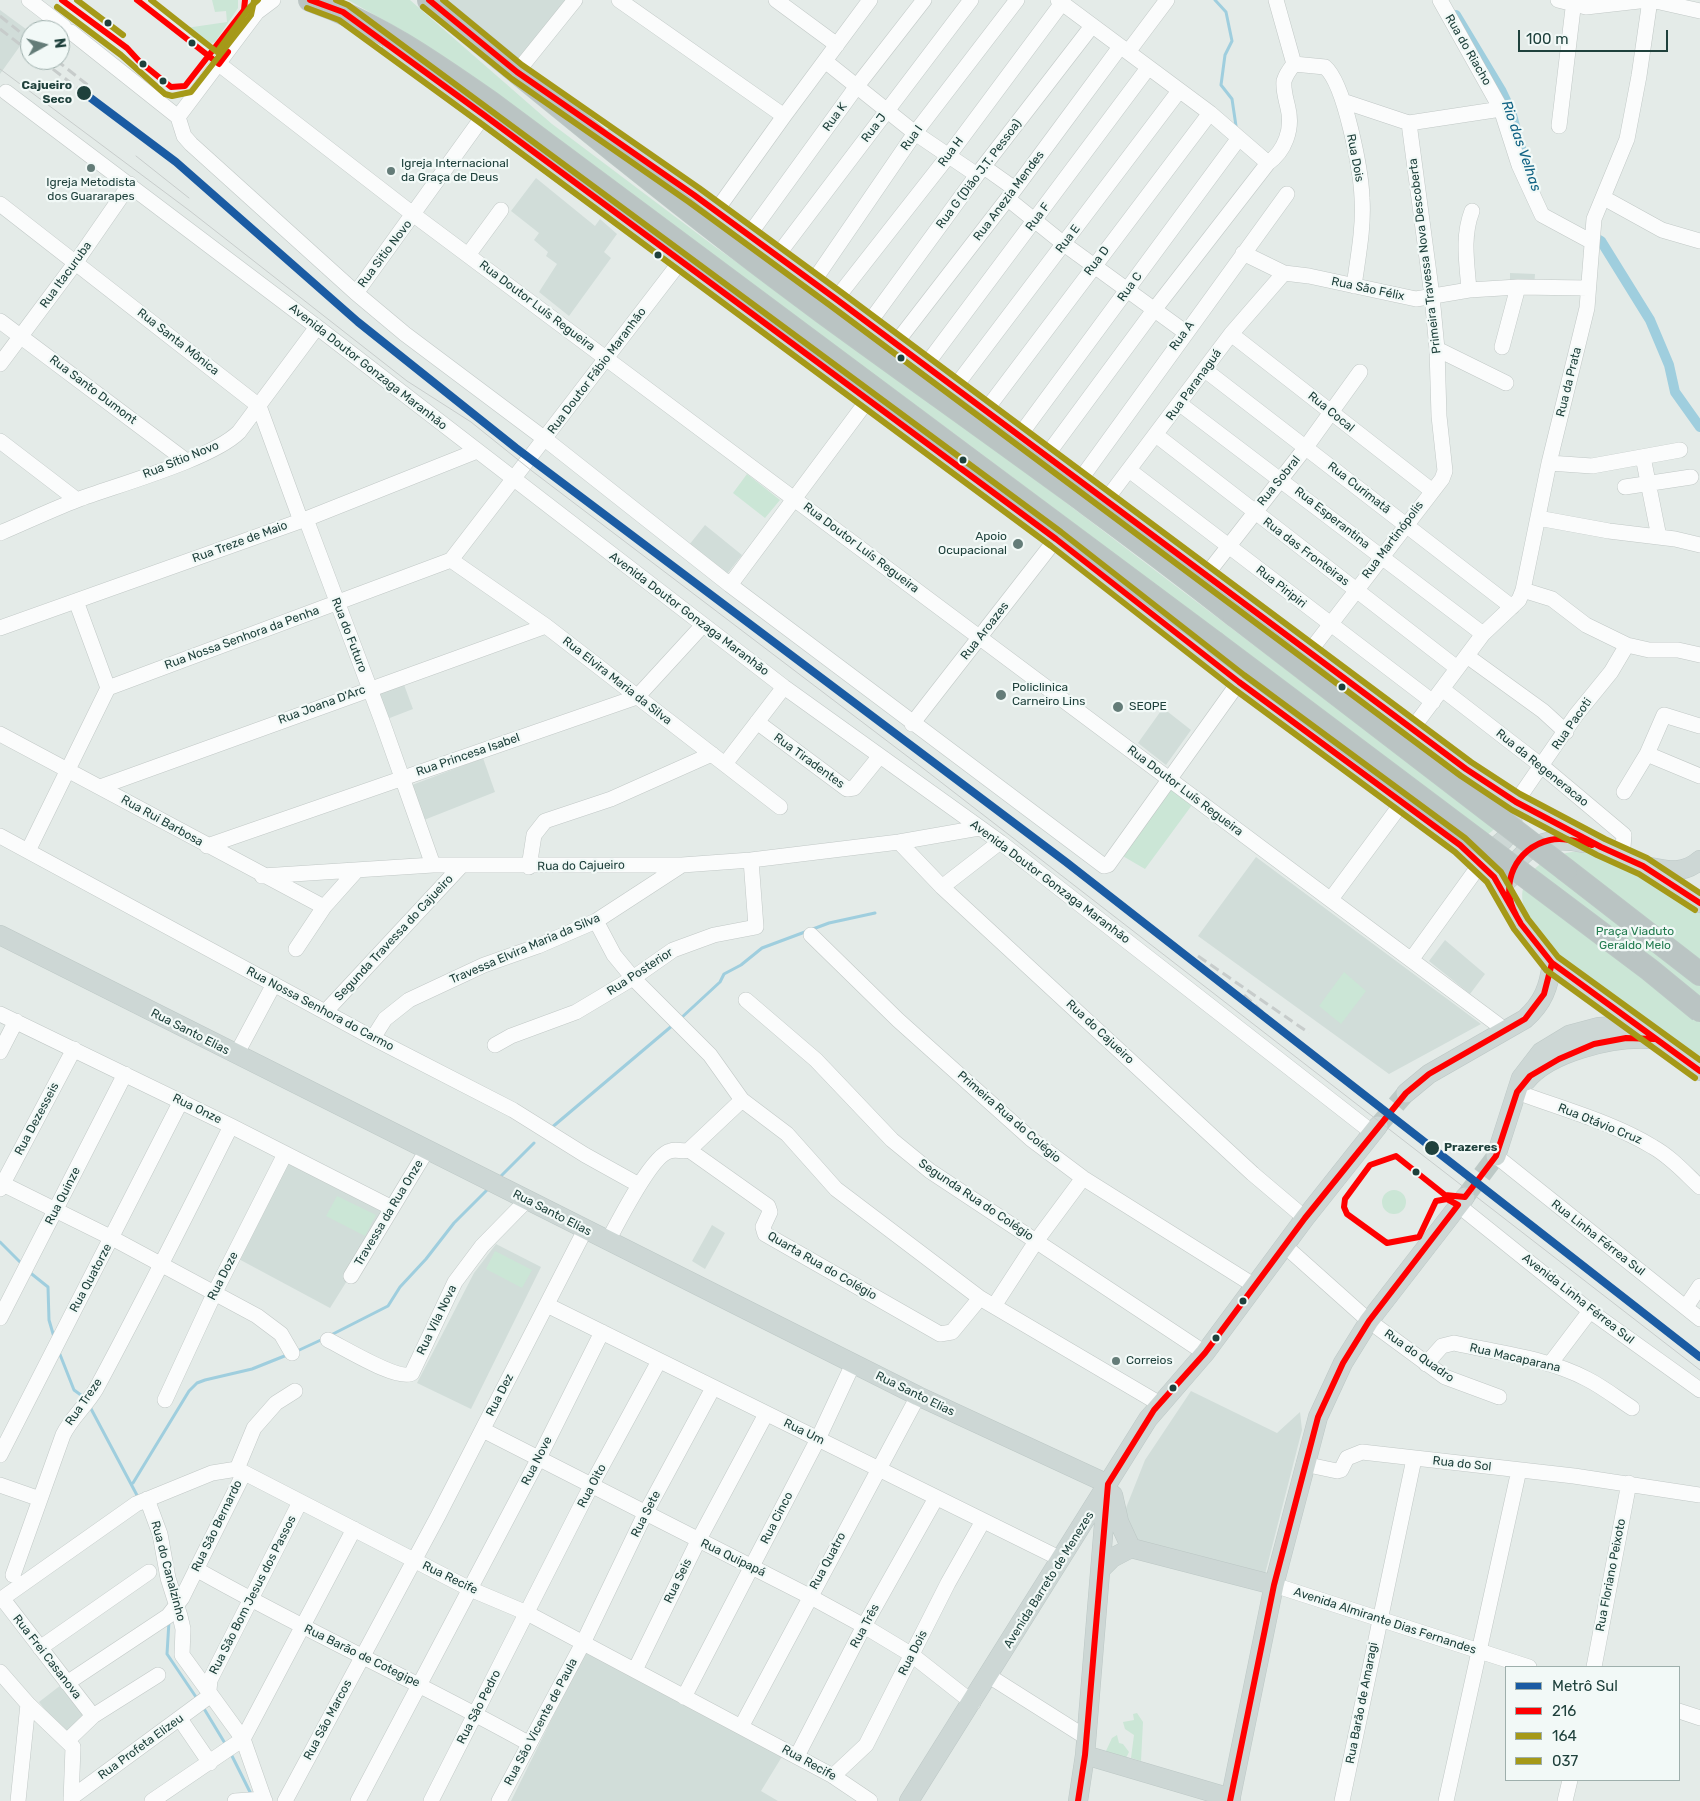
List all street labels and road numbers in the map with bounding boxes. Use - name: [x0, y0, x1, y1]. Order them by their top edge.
- street label: Rua do Riacho: [1442, 12, 1494, 88]
- street label: Rua K: [820, 100, 850, 134]
- street label: Rua J: [859, 111, 889, 145]
- street label: Rua G (Dião J.T. Pessoa): [933, 117, 1025, 231]
- street label: Rua I: [898, 122, 926, 154]
- street label: Rua Dois: [1343, 133, 1367, 183]
- street label: Rua H: [935, 134, 967, 170]
- street label: Rua Anezia Mendes: [971, 148, 1047, 244]
- street label: Primeira Travessa Nova Descoberta: [1406, 158, 1444, 354]
- street label: Rua F: [1023, 200, 1053, 234]
- street label: Rua Sitio Novo: [355, 217, 415, 291]
- street label: Rua E: [1053, 222, 1083, 256]
- street label: Rua Itacuruba: [37, 239, 95, 311]
- street label: Rua D: [1081, 244, 1113, 278]
- street label: Rua Doutor Luís Regueira: [476, 258, 598, 354]
- street label: Rua C: [1115, 270, 1145, 304]
- street label: Rua São Félix: [1330, 274, 1406, 304]
- street label: Avenida Doutor Gonzaga Maranhão: [286, 301, 450, 433]
- street label: Rua Doutor Fábio Maranhão: [545, 305, 649, 437]
- street label: Rua Santa Mônica: [134, 306, 222, 378]
- street label: Rua A: [1167, 319, 1197, 353]
- street label: Rua Paranaguá: [1163, 346, 1225, 424]
- street label: Rua da Prata: [1553, 346, 1585, 418]
- street label: Rua Santo Dumont: [47, 353, 139, 427]
- street label: Rua Cocal: [1305, 389, 1357, 435]
- street label: Rua Sítio Novo: [141, 438, 221, 482]
- street label: Rua Sobral: [1254, 453, 1304, 509]
- street label: Rua Curimatã: [1325, 459, 1393, 517]
- street label: Rua Esperantina: [1291, 484, 1373, 552]
- street label: Rua Martinópolis: [1359, 498, 1427, 582]
- street label: Rua Doutor Luís Regueira: [800, 500, 922, 596]
- street label: Rua das Fronteiras: [1260, 515, 1352, 589]
- street label: Rua Treze de Maio: [190, 518, 290, 566]
- street label: Avenida Doutor Gonzaga Maranhão: [606, 549, 772, 679]
- street label: Rua Piripiri: [1253, 563, 1309, 611]
- street label: Rua do Futuro: [328, 596, 370, 674]
- street label: Rua Aroazes: [958, 599, 1012, 663]
- street label: Rua Nossa Senhora da Penha: [163, 603, 321, 673]
- street label: Rua Elvira Maria da Silva: [560, 634, 674, 728]
- street label: Rua Joana D'Arc: [276, 683, 368, 727]
- street label: Rua Pacoti: [1549, 695, 1595, 753]
- street label: Rua da Regeneracao: [1493, 726, 1591, 810]
- street label: Rua Princesa Isabel: [414, 730, 522, 780]
- street label: Rua Tiradentes: [771, 730, 847, 792]
- street label: Rua Doutor Luís Regueira: [1124, 743, 1246, 839]
- street label: Rua Rui Barbosa: [118, 793, 206, 849]
- street label: Avenida Doutor Gonzaga Maranhão: [967, 817, 1133, 947]
- street label: Rua do Cajueiro: [537, 858, 625, 874]
- street label: Segunda Travessa do Cajueiro: [332, 872, 456, 1004]
- street label: Travessa Elvira Maria da Silva: [448, 911, 602, 987]
- street label: Rua Posterior: [604, 945, 676, 999]
- street label: Rua Nossa Senhora do Carmo: [244, 964, 396, 1054]
- street label: Rua do Cajueiro: [1063, 997, 1137, 1067]
- street label: Rua Santo Elias: [148, 1006, 232, 1058]
- street label: Primeira Rua do Colégio: [954, 1068, 1064, 1166]
- street label: Rua Dezesseis: [12, 1080, 62, 1158]
- street label: Rua Onze: [170, 1091, 224, 1127]
- street label: Rua Otávio Cruz: [1556, 1101, 1644, 1147]
- street label: Segunda Rua do Colégio: [916, 1156, 1036, 1244]
- street label: Travessa da Rua Onze: [352, 1157, 426, 1269]
- street label: Rua Quinze: [42, 1165, 84, 1227]
- street label: Rua Santo Elias: [510, 1187, 594, 1239]
- street label: Rua Linha Férrea Sul: [1548, 1197, 1648, 1279]
- street label: Quarta Rua do Colégio: [765, 1229, 879, 1303]
- street label: Rua Quatorze: [67, 1241, 115, 1315]
- street label: Rua Doze: [205, 1249, 241, 1303]
- street label: Avenida Linha Férrea Sul: [1519, 1251, 1637, 1347]
- street label: Rua Vila Nova: [414, 1283, 460, 1357]
- street label: Rua do Quadro: [1381, 1327, 1457, 1385]
- street label: Rua Macaparana: [1468, 1341, 1562, 1375]
- street label: Rua Santo Elias: [873, 1369, 957, 1419]
- street label: Rua Dez: [483, 1371, 517, 1419]
- street label: Rua Treze: [62, 1376, 106, 1428]
- street label: Rua Um: [781, 1416, 827, 1448]
- street label: Rua Nove: [519, 1434, 555, 1488]
- street label: Rua do Sol: [1432, 1454, 1492, 1474]
- street label: Rua Oito: [575, 1462, 609, 1510]
- street label: Rua São Bernardo: [189, 1478, 245, 1574]
- street label: Rua Sete: [628, 1488, 664, 1540]
- street label: Rua Cinco: [758, 1490, 796, 1546]
- street label: Avenida Barreto de Menezes: [1001, 1509, 1097, 1651]
- street label: Rua São Bom Jesus dos Passos: [207, 1513, 299, 1677]
- street label: Rua Floriano Peixoto: [1593, 1517, 1629, 1633]
- street label: Rua do Canalzinho: [148, 1519, 188, 1623]
- street label: Rua Quatro: [807, 1530, 849, 1592]
- street label: Rua Quipapá: [698, 1536, 768, 1580]
- street label: Rua Seis: [661, 1556, 695, 1606]
- street label: Rua Recife: [420, 1558, 480, 1598]
- street label: Avenida Almirante Dias Fernandes: [1292, 1585, 1478, 1657]
- street label: Rua Três: [847, 1601, 883, 1651]
- street label: Rua Frei Casanova: [10, 1612, 84, 1702]
- street label: Rua Barão de Cotegipe: [302, 1622, 422, 1690]
- street label: Rua Dois: [896, 1628, 930, 1678]
- street label: Rua Barão de Amaragi: [1343, 1641, 1381, 1765]
- street label: Rua São Vicente de Paula: [501, 1656, 581, 1788]
- street label: Rua São Pedro: [454, 1667, 504, 1747]
- street label: Rua São Marcos: [301, 1677, 355, 1763]
- street label: Rua Profeta Elizeu: [95, 1711, 187, 1783]
- street label: Rua Recife: [779, 1742, 839, 1784]

